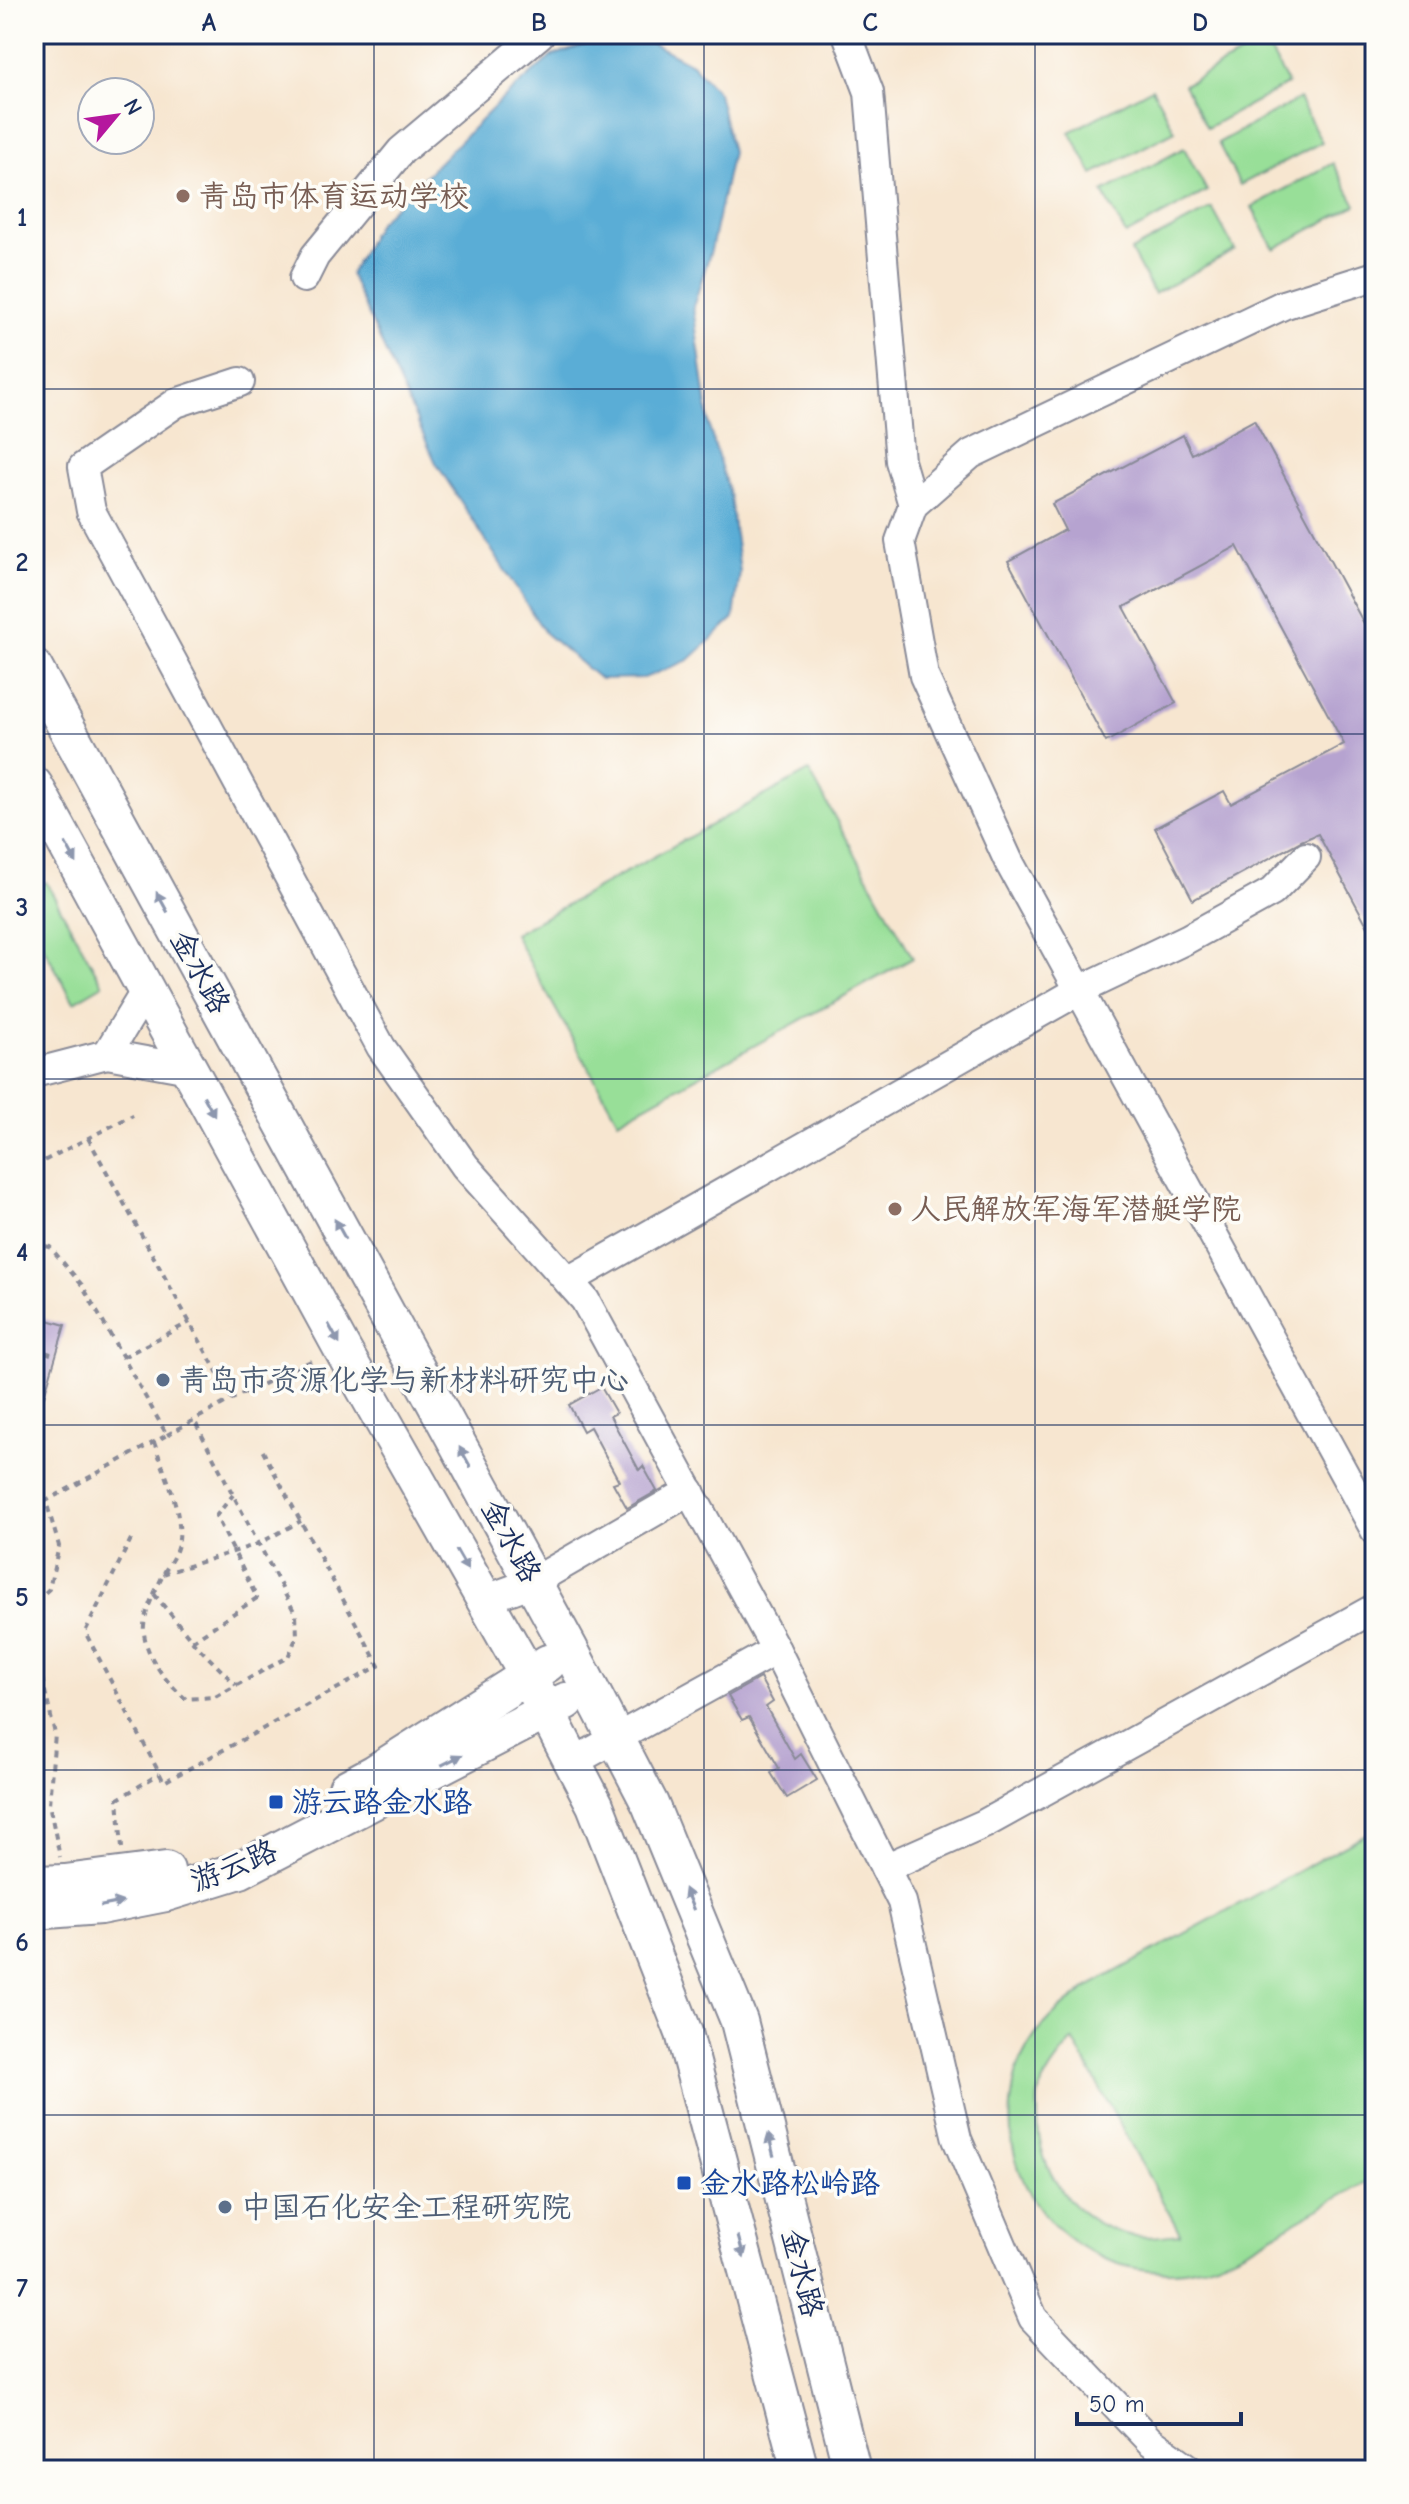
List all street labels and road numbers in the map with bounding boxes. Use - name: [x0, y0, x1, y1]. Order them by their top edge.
- street label: 金水路: [163, 924, 237, 1020]
- street label: 金水路: [474, 1493, 548, 1589]
- street label: 游云路: [186, 1833, 282, 1899]
- street label: 金水路: [774, 2225, 830, 2321]

